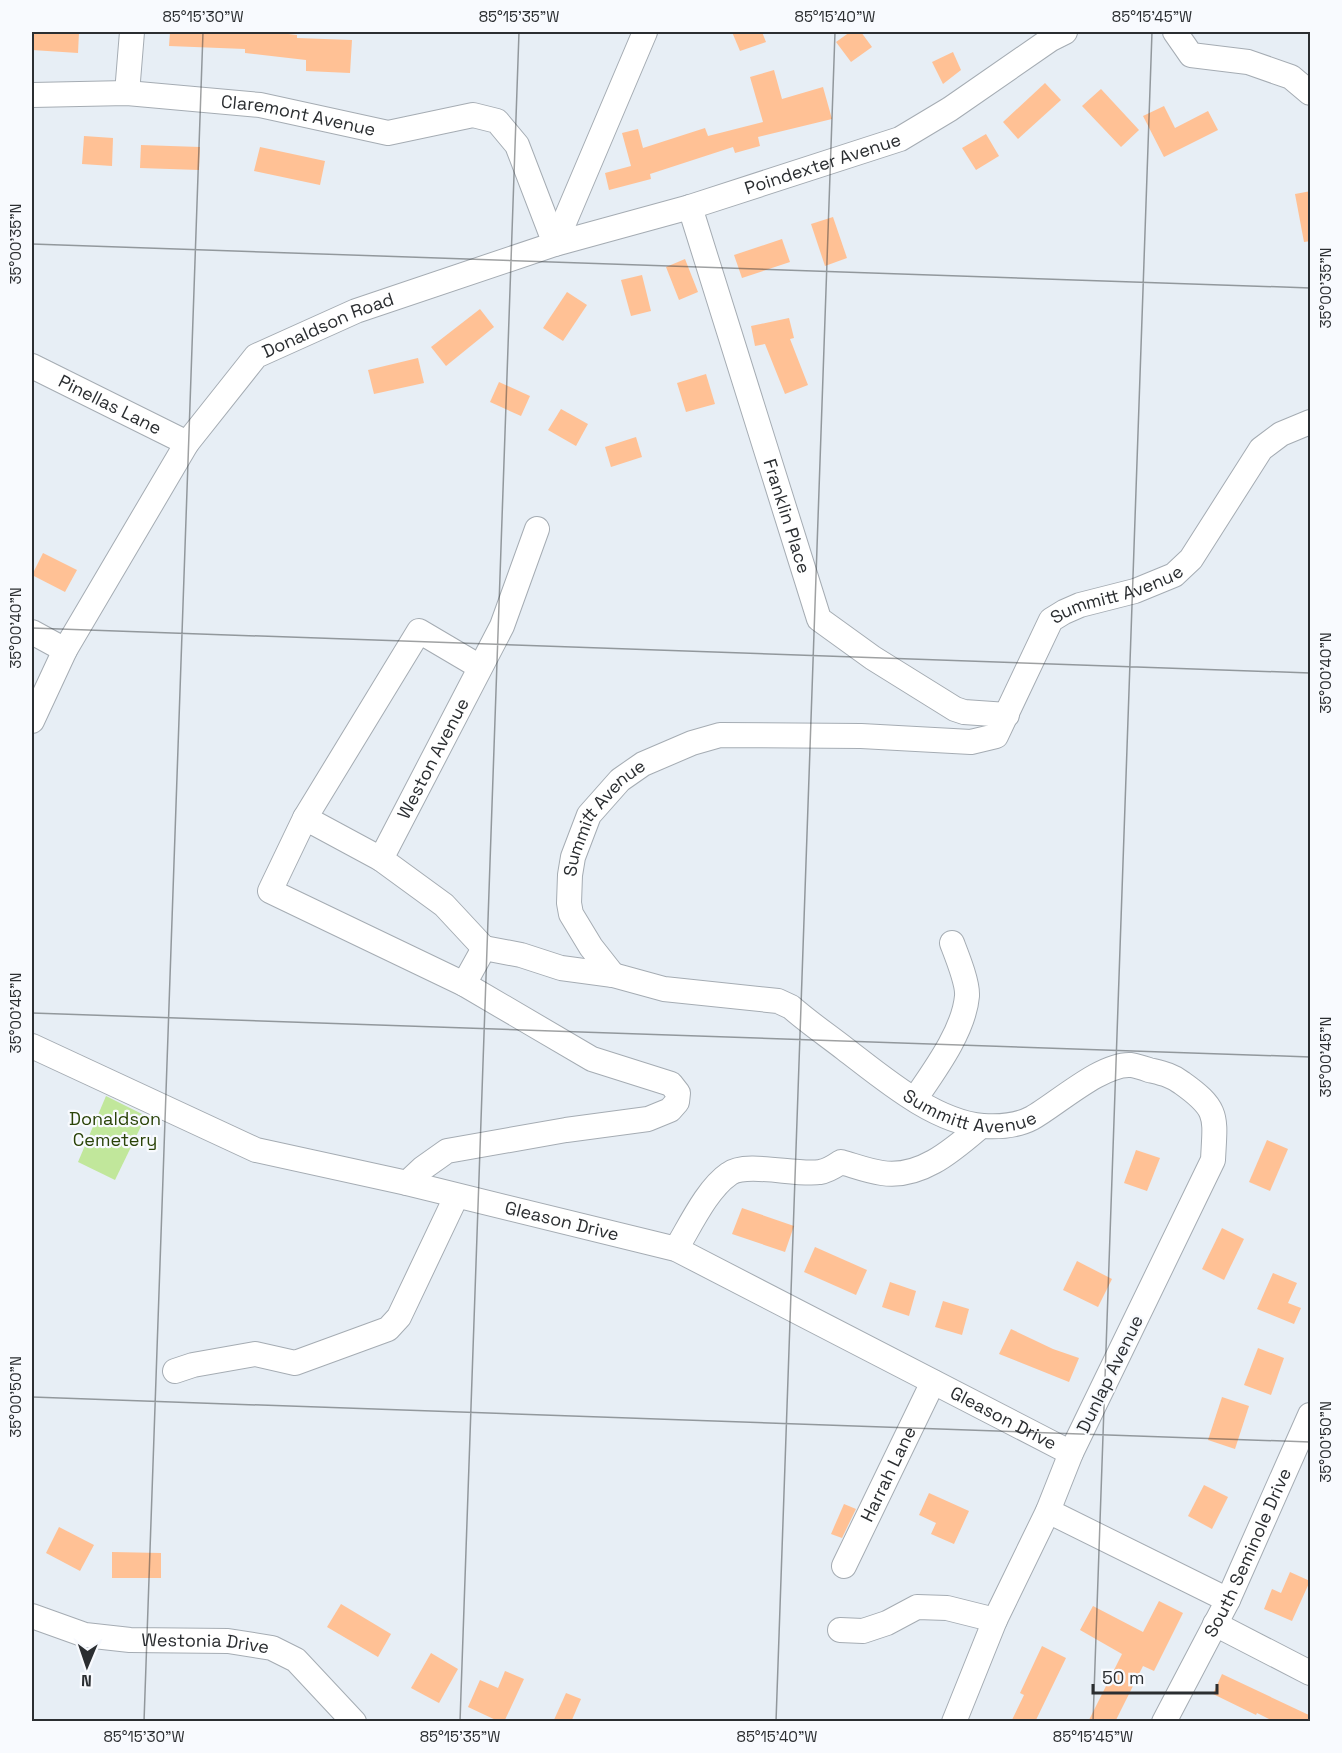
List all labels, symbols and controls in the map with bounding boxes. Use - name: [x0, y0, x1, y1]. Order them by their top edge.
- text: 85°15'30"W: [162, 7, 244, 26]
- text: 85°15'35"W: [479, 7, 559, 26]
- text: 85°15'40"W: [795, 7, 875, 26]
- text: 85°15'45"W: [1112, 7, 1192, 26]
- street label: Claremont Avenue: [220, 90, 378, 141]
- street label: Poindexter Avenue: [742, 128, 904, 200]
- text: 35°00'35"N: [6, 203, 25, 285]
- text: 35°00'35"N: [1316, 247, 1335, 329]
- street label: Donaldson Road: [258, 287, 397, 363]
- street label: Pinellas Lane: [55, 369, 165, 439]
- street label: Franklin Place: [759, 456, 816, 576]
- street label: Summitt Avenue: [1046, 560, 1188, 629]
- text: 35°00'40"N: [6, 587, 25, 669]
- text: 35°00'40"N: [1316, 632, 1335, 714]
- street label: Weston Avenue: [392, 694, 474, 823]
- street label: Summitt Avenue: [558, 754, 650, 878]
- text: 35°00'45"N: [6, 973, 25, 1053]
- text: 35°00'45"N: [1316, 1017, 1335, 1097]
- street label: Summitt Avenue: [899, 1084, 1040, 1137]
- park label: Donaldson Cemetery: [69, 1107, 161, 1151]
- street label: Gleason Drive: [503, 1195, 621, 1246]
- street label: Dunlap Avenue: [1071, 1311, 1148, 1436]
- text: 35°00'50"N: [6, 1356, 25, 1438]
- street label: Gleason Drive: [947, 1381, 1061, 1455]
- text: 35°00'50"N: [1316, 1401, 1335, 1483]
- street label: Harrah Lane: [855, 1422, 921, 1526]
- street label: South Seminole Drive: [1198, 1464, 1296, 1641]
- street label: Westonia Drive: [141, 1628, 271, 1658]
- north arrow: [57, 1636, 117, 1696]
- scale bar: [1093, 1657, 1218, 1695]
- text: 50 m: [1102, 1666, 1144, 1689]
- text: N: [81, 1670, 92, 1691]
- text: 85°15'30"W: [103, 1727, 185, 1746]
- text: 85°15'35"W: [420, 1727, 500, 1746]
- text: 85°15'40"W: [737, 1727, 817, 1746]
- text: 85°15'45"W: [1053, 1727, 1133, 1746]

